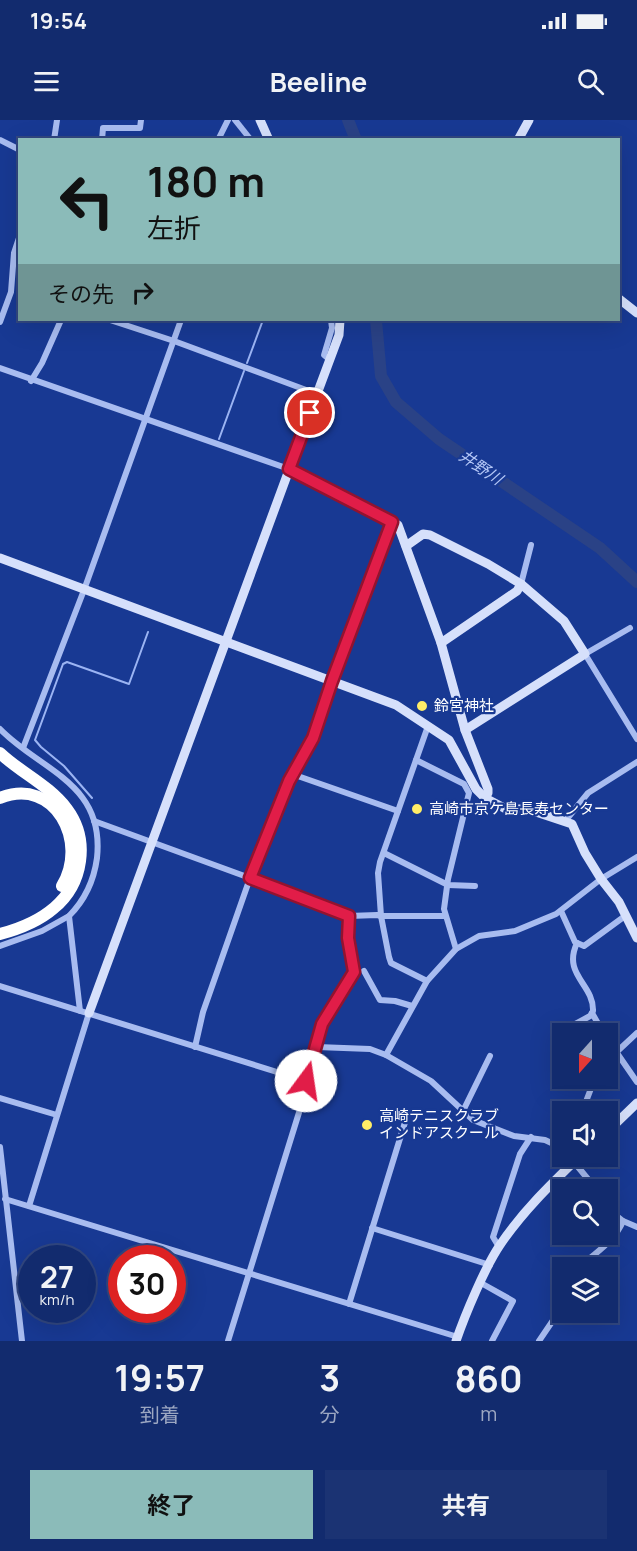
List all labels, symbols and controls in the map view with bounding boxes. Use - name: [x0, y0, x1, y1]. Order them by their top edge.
- text: 19:54: [30, 6, 87, 36]
- text: Beeline: [270, 63, 367, 100]
- icon: menu: [30, 65, 63, 98]
- icon: search: [574, 65, 607, 98]
- text: 180 m: [147, 152, 265, 210]
- icon: left: [48, 162, 126, 240]
- text: 左折: [147, 209, 201, 246]
- icon: right: [126, 276, 159, 309]
- text: その先: [48, 279, 114, 309]
- pin: [284, 387, 335, 438]
- icon: arrive: [293, 396, 326, 429]
- water label: 井野川: [455, 444, 509, 491]
- place label: 鈴宮神社: [434, 695, 494, 716]
- marker: 鈴宮神社: [415, 699, 429, 713]
- place label: 高崎市京ケ島長寿センター: [429, 798, 609, 819]
- marker: 高崎市京ケ島長寿センター: [410, 802, 424, 816]
- north arrow: [552, 1023, 618, 1089]
- map controls: [552, 1023, 618, 1323]
- position arrow: [274, 1049, 338, 1113]
- button: sound: [552, 1101, 618, 1167]
- place label: 高崎テニスクラブ インドアスクール: [379, 1105, 499, 1143]
- marker: 高崎テニスクラブ インドアスクール: [360, 1118, 374, 1132]
- button: search: [552, 1179, 618, 1245]
- speed limit sign: 30: [108, 1245, 186, 1323]
- text: 27: [40, 1256, 74, 1297]
- button: layers: [552, 1257, 618, 1323]
- text: km/h: [40, 1289, 74, 1310]
- text: 19:57: [114, 1353, 205, 1402]
- text: 3: [319, 1353, 340, 1402]
- text: 860: [455, 1354, 523, 1403]
- text: m: [480, 1400, 497, 1427]
- text: 到着: [140, 1401, 180, 1428]
- text: 分: [320, 1401, 340, 1428]
- button: 終了: [30, 1470, 313, 1539]
- button: 共有: [325, 1470, 607, 1539]

